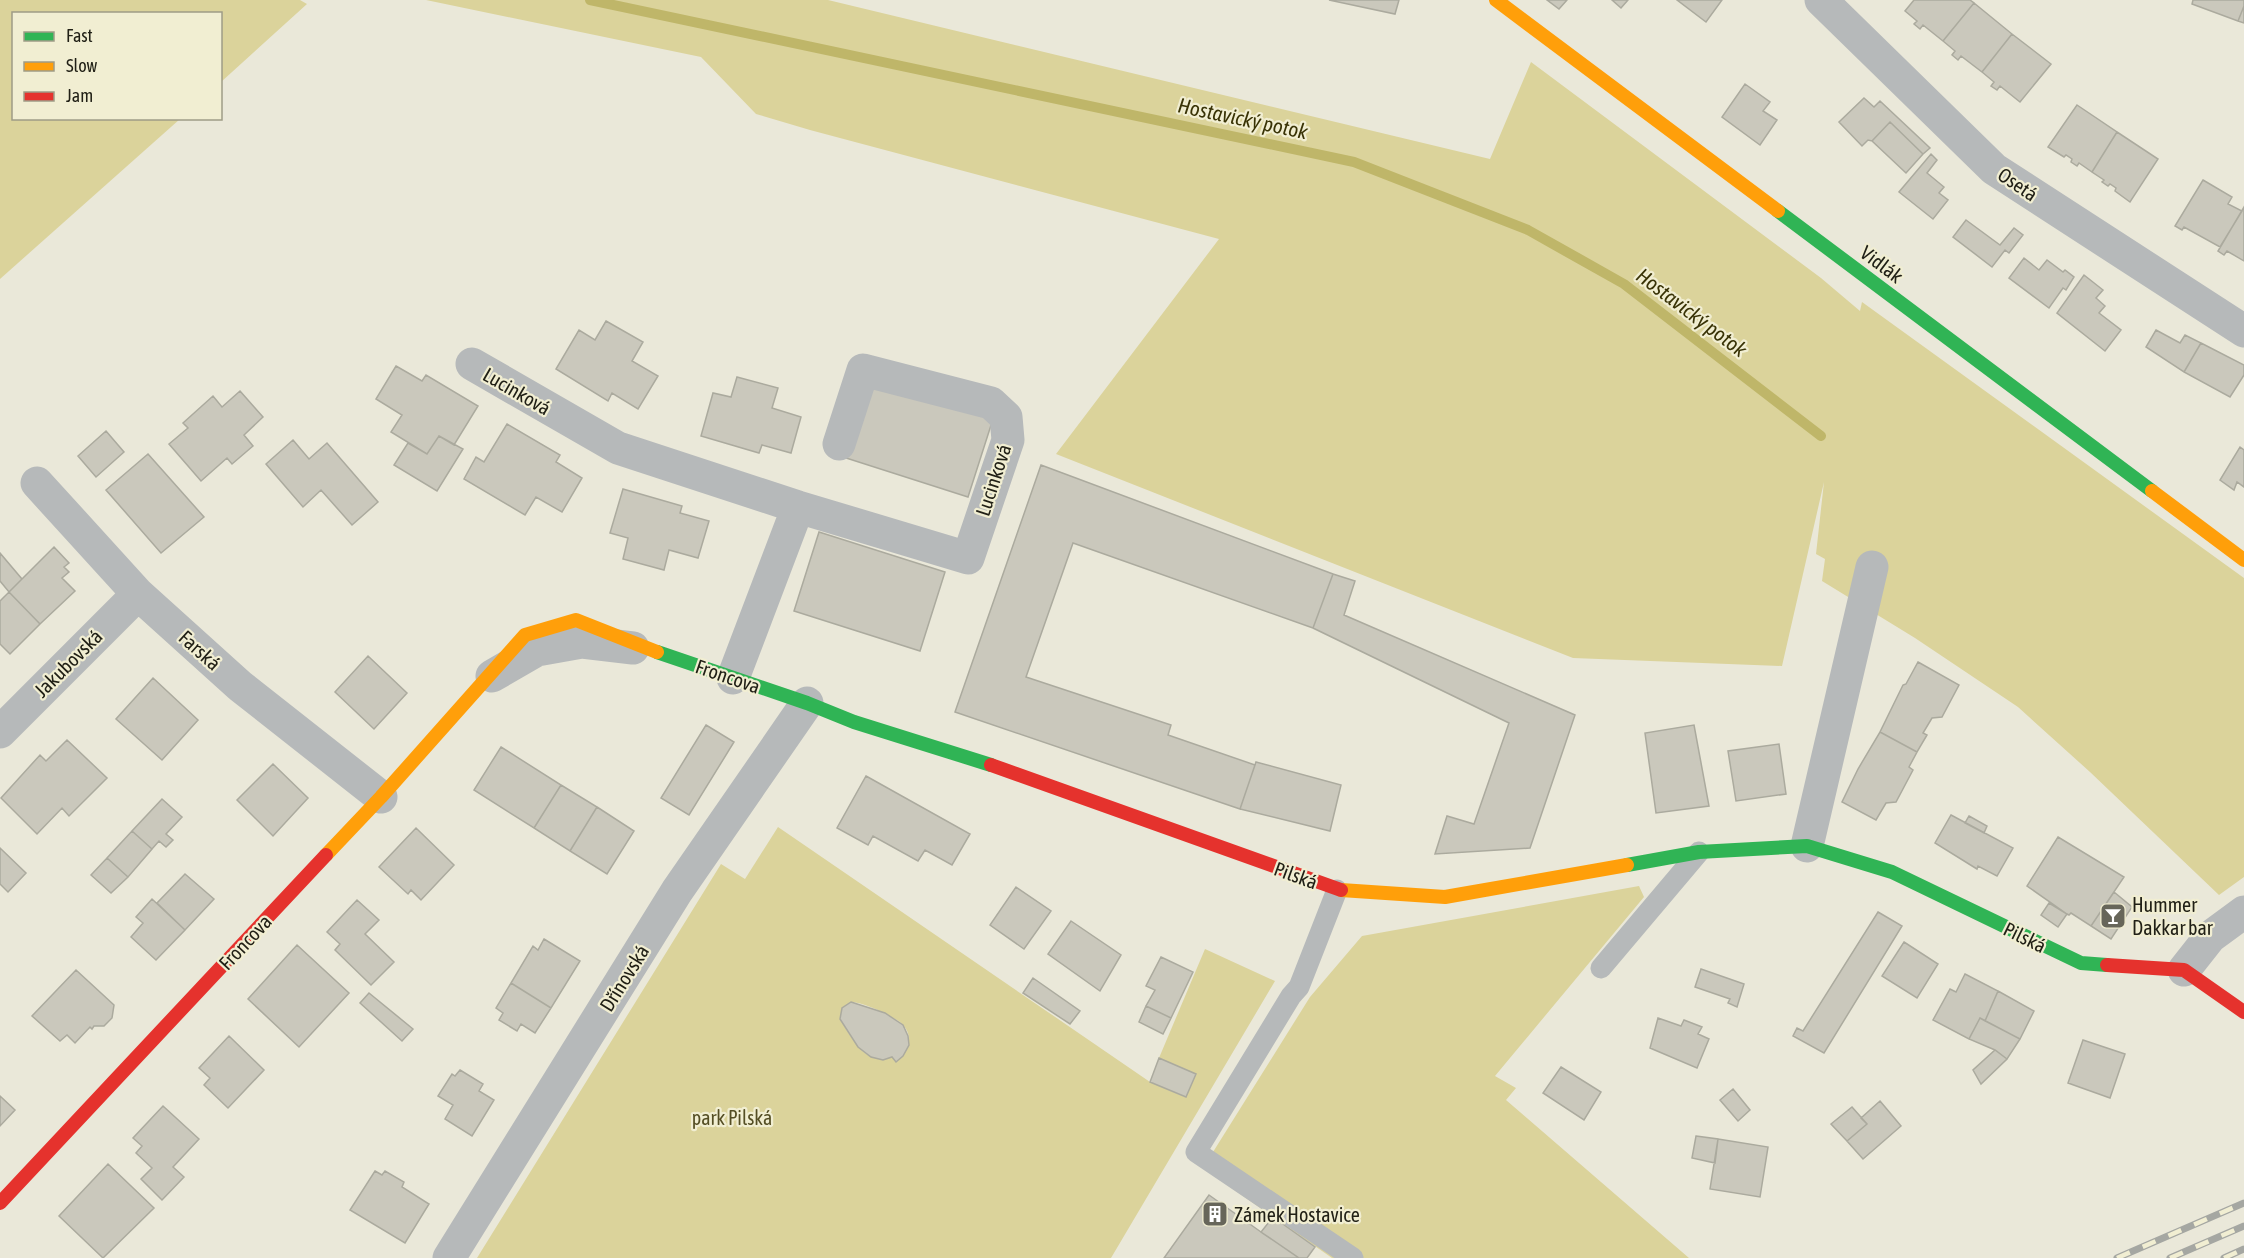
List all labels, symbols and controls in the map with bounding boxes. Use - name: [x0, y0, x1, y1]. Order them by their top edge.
- legend: [12, 12, 222, 120]
- text: Fast: [66, 25, 93, 46]
- text: Slow: [66, 55, 97, 76]
- text: Jam: [66, 85, 93, 106]
- water label: Hostavický potok: [1176, 93, 1311, 144]
- street label: Osetá: [1994, 162, 2042, 206]
- street label: Vidlák: [1856, 241, 1908, 288]
- water label: Hostavický potok: [1632, 263, 1752, 362]
- street label: Lucinková: [479, 363, 555, 419]
- street label: Lucinková: [971, 441, 1015, 519]
- street label: Jakubovská: [29, 624, 107, 702]
- street label: Farská: [174, 625, 226, 675]
- street label: Froncova: [693, 654, 763, 698]
- street label: Pilská: [1271, 857, 1321, 893]
- place label: Hummer Dakkar bar: [2132, 893, 2214, 939]
- bar icon: Hummer Dakkar bar: [2098, 901, 2128, 931]
- street label: Froncova: [214, 910, 276, 974]
- street label: Pilská: [2000, 917, 2050, 957]
- street label: Dřínovská: [595, 941, 653, 1015]
- park label: park Pilská: [692, 1106, 772, 1129]
- building icon: Zámek Hostavice: [1200, 1199, 1230, 1229]
- place label: Zámek Hostavice: [1234, 1203, 1360, 1226]

